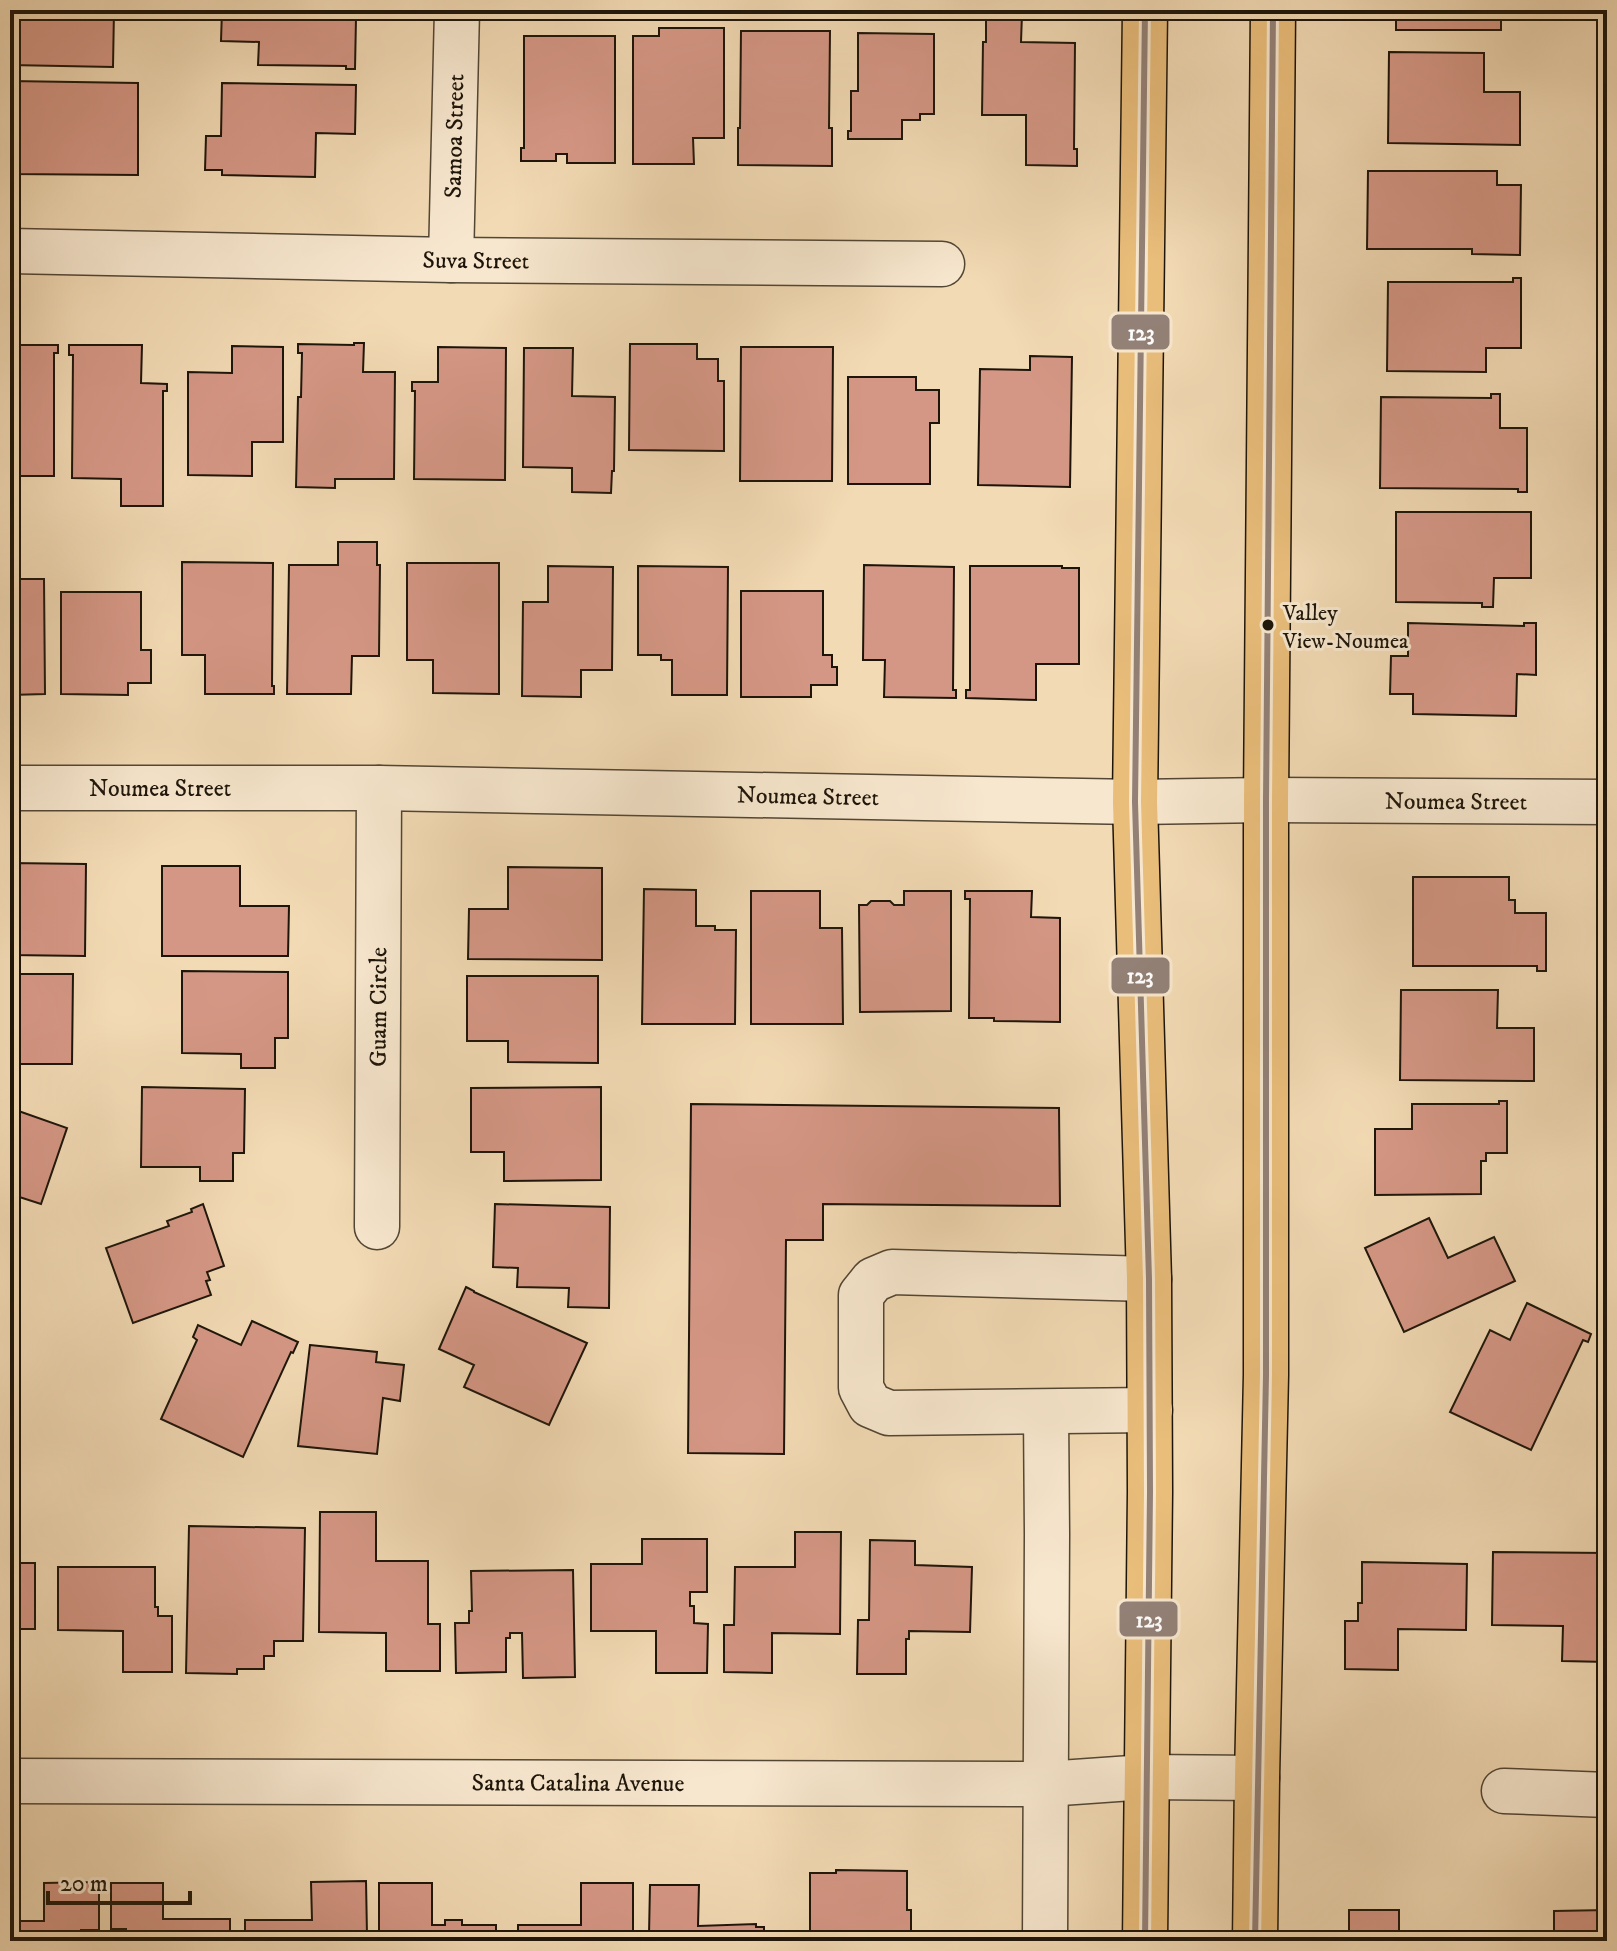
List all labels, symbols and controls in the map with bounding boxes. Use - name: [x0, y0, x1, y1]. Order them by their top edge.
- street label: Samoa Street: [438, 73, 471, 199]
- street label: Suva Street: [422, 245, 530, 277]
- line badge: 123: [1110, 313, 1171, 351]
- text: 123: [1127, 320, 1155, 347]
- place label: Valley View-Noumea: [1282, 600, 1409, 655]
- marker: Valley View-Noumea: [1260, 617, 1276, 633]
- street label: Noumea Street: [89, 774, 232, 804]
- street label: Noumea Street: [736, 781, 880, 813]
- street label: Noumea Street: [1384, 787, 1528, 818]
- street label: Guam Circle: [364, 947, 394, 1067]
- line badge: 123: [1110, 956, 1171, 995]
- text: 123: [1126, 963, 1154, 990]
- line badge: 123: [1118, 1600, 1179, 1638]
- text: 123: [1135, 1607, 1163, 1634]
- street label: Santa Catalina Avenue: [472, 1768, 685, 1799]
- scale bar: [48, 1855, 190, 1905]
- text: 20 m: [60, 1869, 108, 1899]

